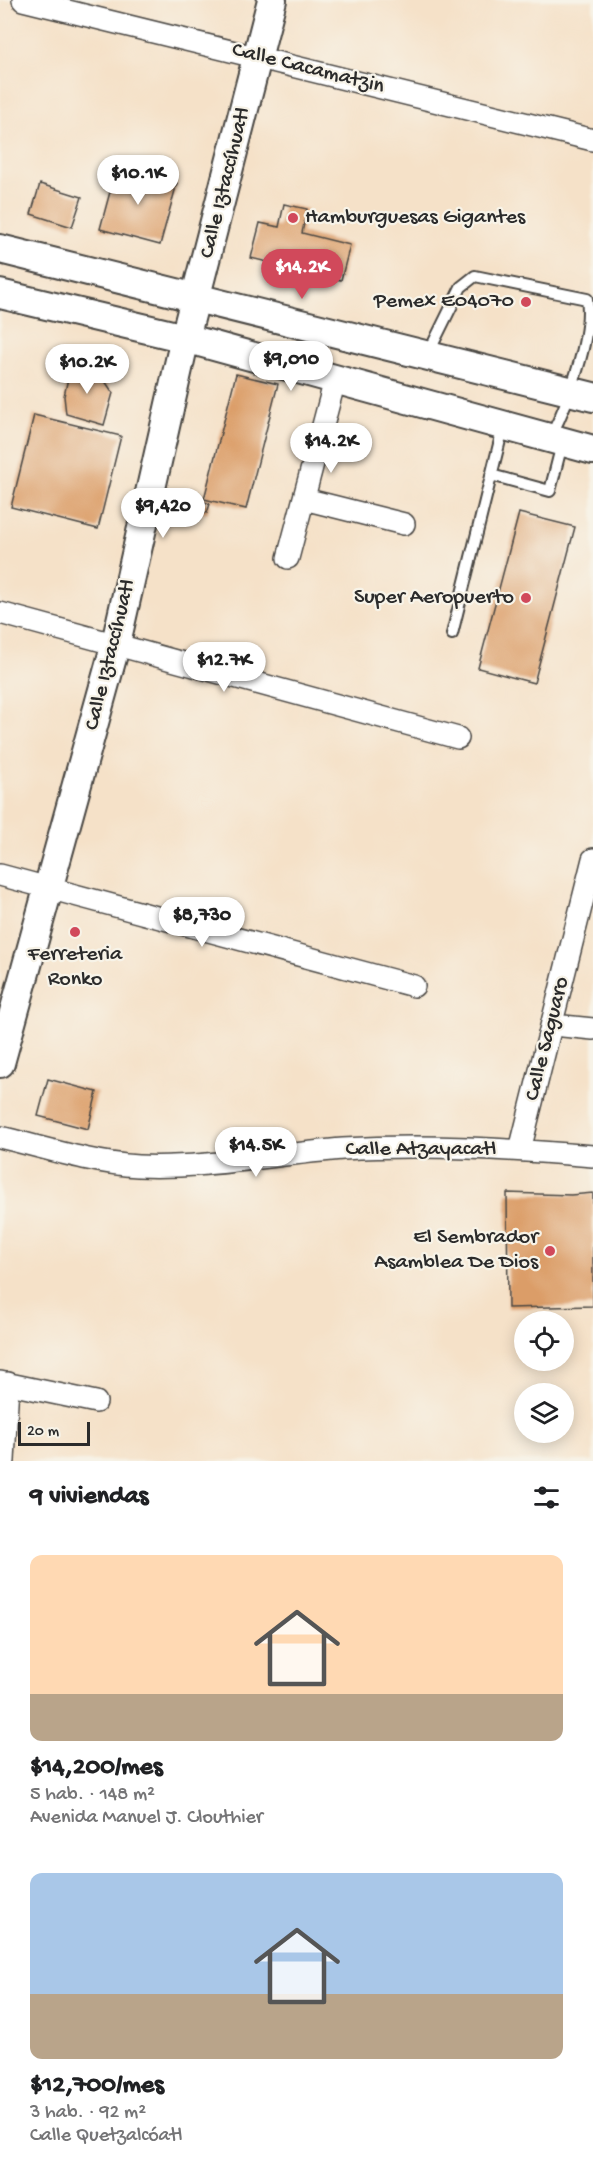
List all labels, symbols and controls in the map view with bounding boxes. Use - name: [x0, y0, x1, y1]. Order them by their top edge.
- street label: Calle Cacamatzin: [229, 38, 387, 101]
- street label: Calle Iztaccíhuatl: [195, 105, 257, 261]
- pin: $10.1K: [89, 155, 187, 206]
- text: $10.1K: [111, 163, 165, 186]
- place label: Hamburguesas Gigantes: [305, 205, 526, 231]
- marker: Hamburguesas Gigantes: [286, 211, 300, 225]
- pin: $14.2K: [253, 249, 351, 300]
- text: $14.2K: [275, 257, 329, 280]
- place label: Pemex E04070: [373, 289, 514, 315]
- marker: Pemex E04070: [519, 295, 533, 309]
- pin: $9,010: [242, 341, 340, 392]
- pin: $10.2K: [38, 344, 136, 395]
- text: $9,010: [263, 349, 319, 372]
- text: $10.2K: [59, 352, 115, 375]
- pin: $14.2K: [282, 423, 380, 474]
- text: $14.2K: [304, 431, 358, 454]
- pin: $9,420: [114, 488, 212, 539]
- text: $9,420: [135, 496, 191, 519]
- street label: Calle Iztaccíhuatl: [80, 577, 142, 733]
- place label: Super Aeropuerto: [354, 585, 514, 611]
- marker: Super Aeropuerto: [519, 591, 533, 605]
- pin: $12.7K: [175, 642, 273, 693]
- text: $12.7K: [197, 650, 251, 673]
- pin: $8,730: [153, 897, 251, 948]
- text: $8,730: [173, 905, 231, 928]
- marker: Ferreteria Ronko: [68, 925, 82, 939]
- place label: Ferreteria Ronko: [27, 942, 123, 993]
- street label: Calle Saguaro: [520, 974, 576, 1104]
- pin: $14.5K: [207, 1127, 305, 1178]
- text: $14.5K: [229, 1135, 283, 1158]
- street label: Calle Atzayacatl: [346, 1137, 497, 1163]
- place label: El Sembrador Asamblea De Dios: [374, 1225, 540, 1276]
- marker: El Sembrador Asamblea De Dios: [543, 1244, 557, 1258]
- map controls: [514, 1311, 574, 1443]
- button: locate: [514, 1311, 574, 1371]
- button: layers: [514, 1383, 574, 1443]
- scale bar: [18, 1419, 90, 1446]
- text: 20 m: [27, 1423, 59, 1442]
- icon: filters: [530, 1481, 563, 1514]
- text: 9 viviendas: [30, 1482, 148, 1513]
- icon: home: [243, 1594, 351, 1702]
- text: $14,200/mes: [30, 1753, 163, 1784]
- text: 5 hab. · 148 m²: [30, 1784, 155, 1807]
- text: Avenida Manuel J. Clouthier: [30, 1807, 263, 1830]
- icon: home: [243, 1912, 351, 2020]
- text: $12,700/mes: [30, 2071, 164, 2102]
- text: 3 hab. · 92 m²: [30, 2102, 146, 2125]
- text: Calle Quetzalcóatl: [30, 2125, 182, 2148]

